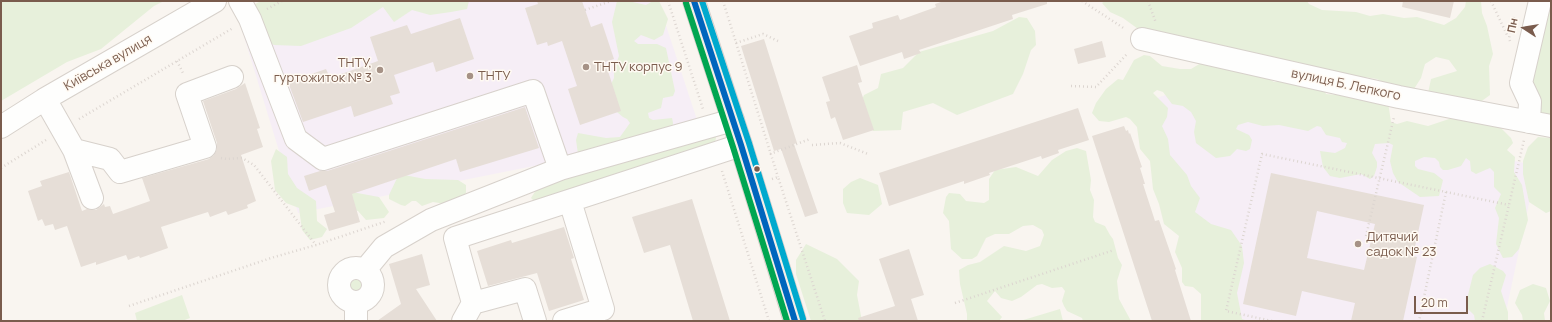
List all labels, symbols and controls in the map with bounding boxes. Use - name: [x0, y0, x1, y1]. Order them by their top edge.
- north arrow: [1504, 8, 1544, 48]
- text: Пн: [1503, 17, 1521, 34]
- street label: Київська вулиця: [61, 31, 155, 95]
- place label: ТНТУ, гуртожиток № 3: [274, 55, 372, 86]
- place label: ТНТУ корпус 9: [594, 59, 683, 75]
- marker: ТНТУ корпус 9: [581, 62, 591, 72]
- marker: ТНТУ, гуртожиток № 3: [375, 65, 385, 75]
- street label: вулиця Б. Лепкого: [1290, 66, 1402, 104]
- place label: ТНТУ: [478, 68, 511, 84]
- marker: ТНТУ: [465, 71, 475, 81]
- unlabelled marker: [752, 164, 762, 174]
- place label: Дитячий садок № 23: [1366, 229, 1436, 260]
- marker: Дитячий садок № 23: [1353, 239, 1363, 249]
- scale bar: [1416, 288, 1470, 314]
- text: 20 m: [1421, 294, 1448, 311]

